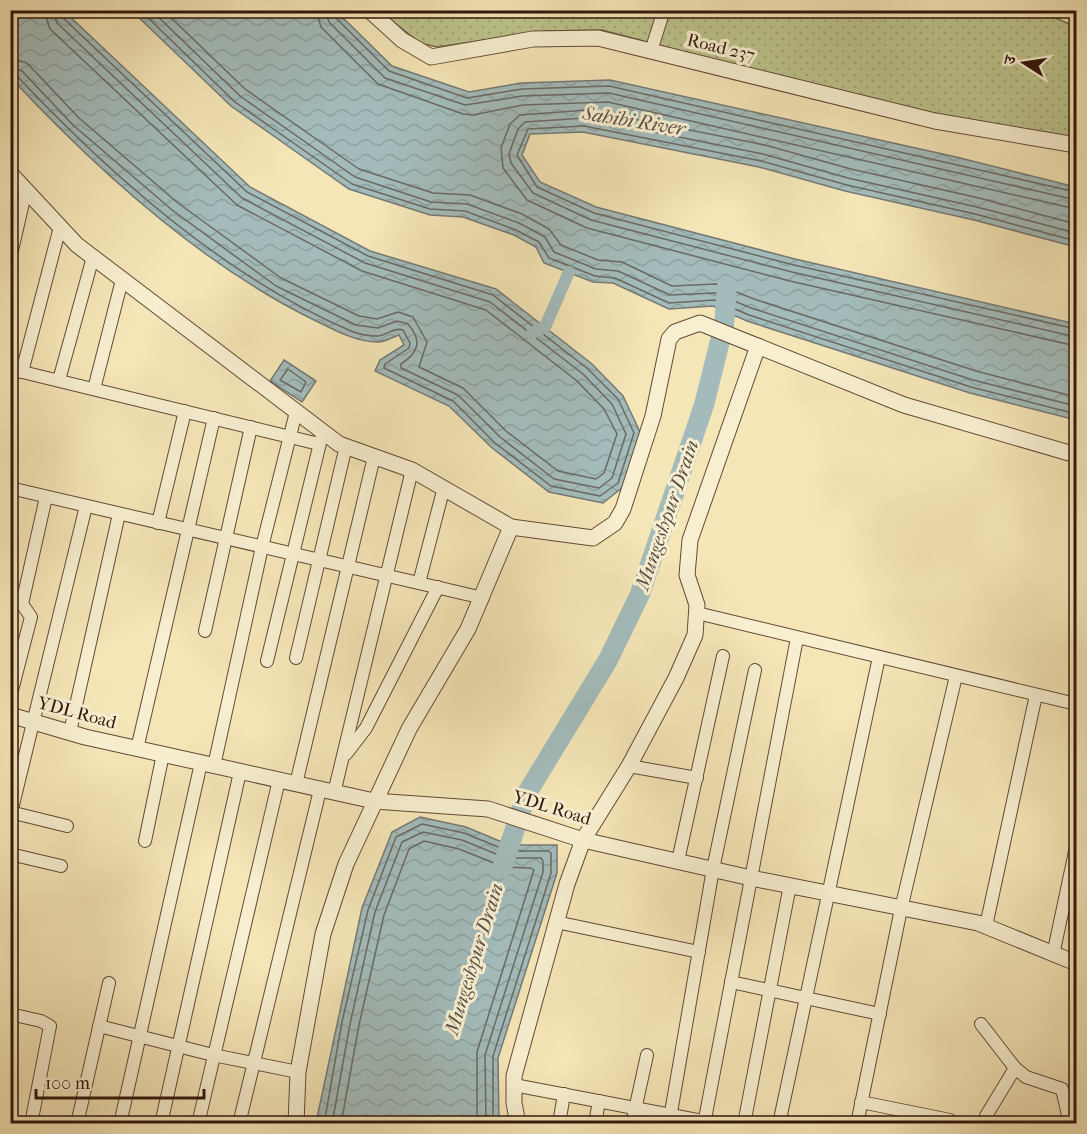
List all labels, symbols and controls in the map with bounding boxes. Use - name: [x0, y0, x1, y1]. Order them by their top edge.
- street label: Road 237: [685, 29, 757, 67]
- north arrow: [994, 33, 1054, 93]
- text: उ: [999, 52, 1020, 67]
- water label: Sahibi River: [580, 101, 689, 141]
- water label: Mungeshpur Drain: [630, 437, 703, 595]
- street label: YDL Road: [34, 692, 119, 734]
- street label: YDL Road: [509, 786, 594, 830]
- water label: Mungeshpur Drain: [439, 881, 508, 1039]
- scale bar: [36, 1062, 204, 1100]
- text: 100 m: [45, 1073, 90, 1094]

